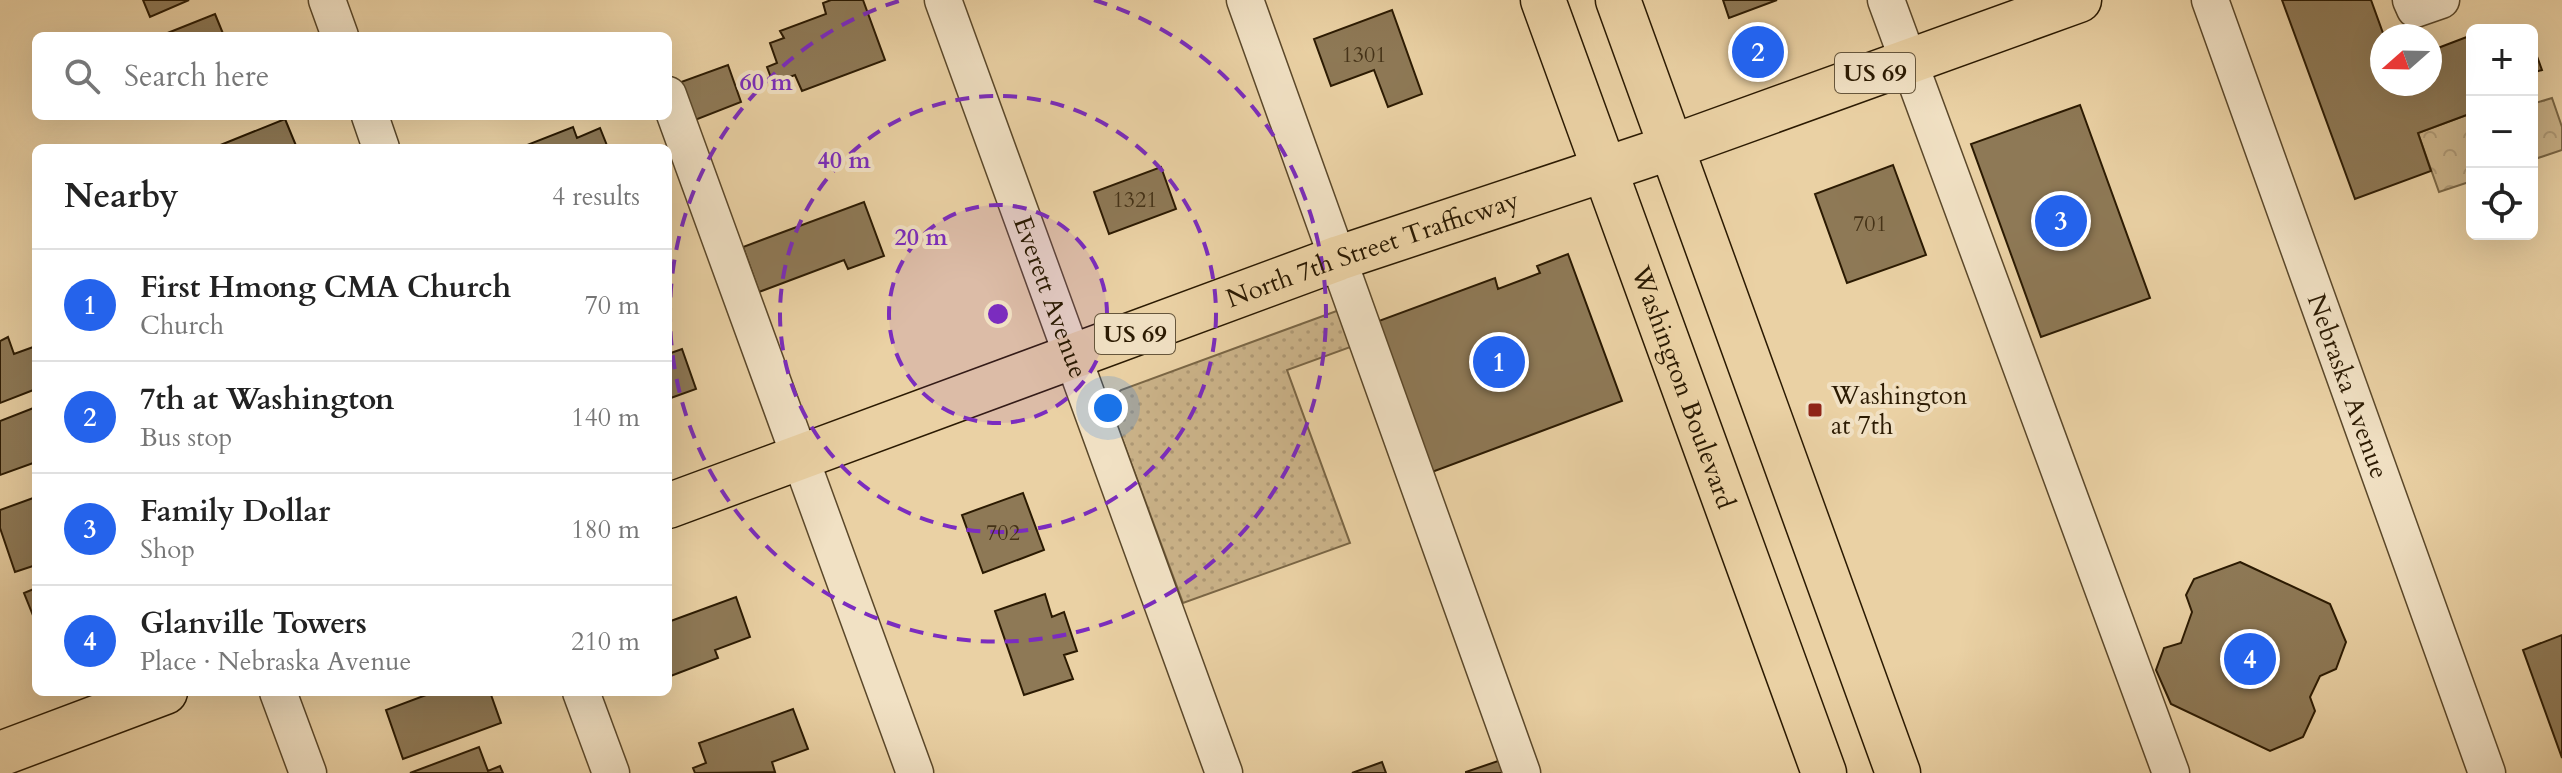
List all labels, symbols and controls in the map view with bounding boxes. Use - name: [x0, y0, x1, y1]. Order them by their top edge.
- pin: 2: [1732, 22, 1784, 82]
- north arrow: [2370, 24, 2442, 96]
- map controls: [2466, 24, 2538, 240]
- button: +: [2466, 24, 2538, 96]
- search box: [32, 32, 672, 120]
- house number: 1301: [1341, 40, 1387, 70]
- road number: US 69: [1835, 53, 1915, 93]
- icon: search: [60, 54, 104, 98]
- text: Search here: [124, 56, 269, 97]
- text: 60 m: [739, 66, 793, 99]
- button: −: [2466, 96, 2538, 168]
- text: 40 m: [817, 144, 871, 177]
- button: locate: [2466, 168, 2538, 240]
- text: Nearby: [64, 173, 179, 219]
- text: 4 results: [552, 179, 640, 214]
- street label: North 7th Street Trafficway: [1221, 182, 1524, 316]
- house number: 1321: [1112, 185, 1158, 215]
- pin: 3: [2035, 191, 2087, 251]
- house number: 701: [1853, 209, 1887, 239]
- street label: Everett Avenue: [1005, 211, 1096, 383]
- text: 20 m: [894, 221, 948, 254]
- street label: Washington Boulevard: [1623, 260, 1744, 514]
- text: First Hmong CMA Church: [140, 267, 511, 308]
- text: 1: [83, 288, 97, 323]
- text: 70 m: [584, 288, 640, 323]
- street label: Nebraska Avenue: [2299, 289, 2397, 483]
- centre of rings: [984, 300, 1012, 328]
- text: Church: [140, 308, 224, 343]
- road number: US 69: [1095, 314, 1175, 354]
- pin: 1: [1473, 332, 1525, 392]
- place label: Washington at 7th: [1830, 378, 1968, 443]
- text: 7th at Washington: [140, 379, 394, 420]
- your location: [1088, 388, 1128, 428]
- text: 2: [83, 400, 97, 435]
- text: 140 m: [571, 400, 640, 435]
- marker: Washington at 7th: [1806, 401, 1824, 419]
- text: Bus stop: [140, 420, 232, 455]
- text: Family Dollar: [140, 491, 330, 532]
- text: 3: [83, 512, 97, 547]
- text: 180 m: [571, 512, 640, 547]
- house number: 702: [986, 518, 1020, 548]
- text: Shop: [140, 532, 195, 567]
- text: Glanville Towers: [140, 603, 367, 644]
- text: 4: [83, 624, 97, 659]
- text: 210 m: [571, 624, 640, 659]
- pin: 4: [2224, 629, 2276, 689]
- text: Place · Nebraska Avenue: [140, 644, 411, 679]

